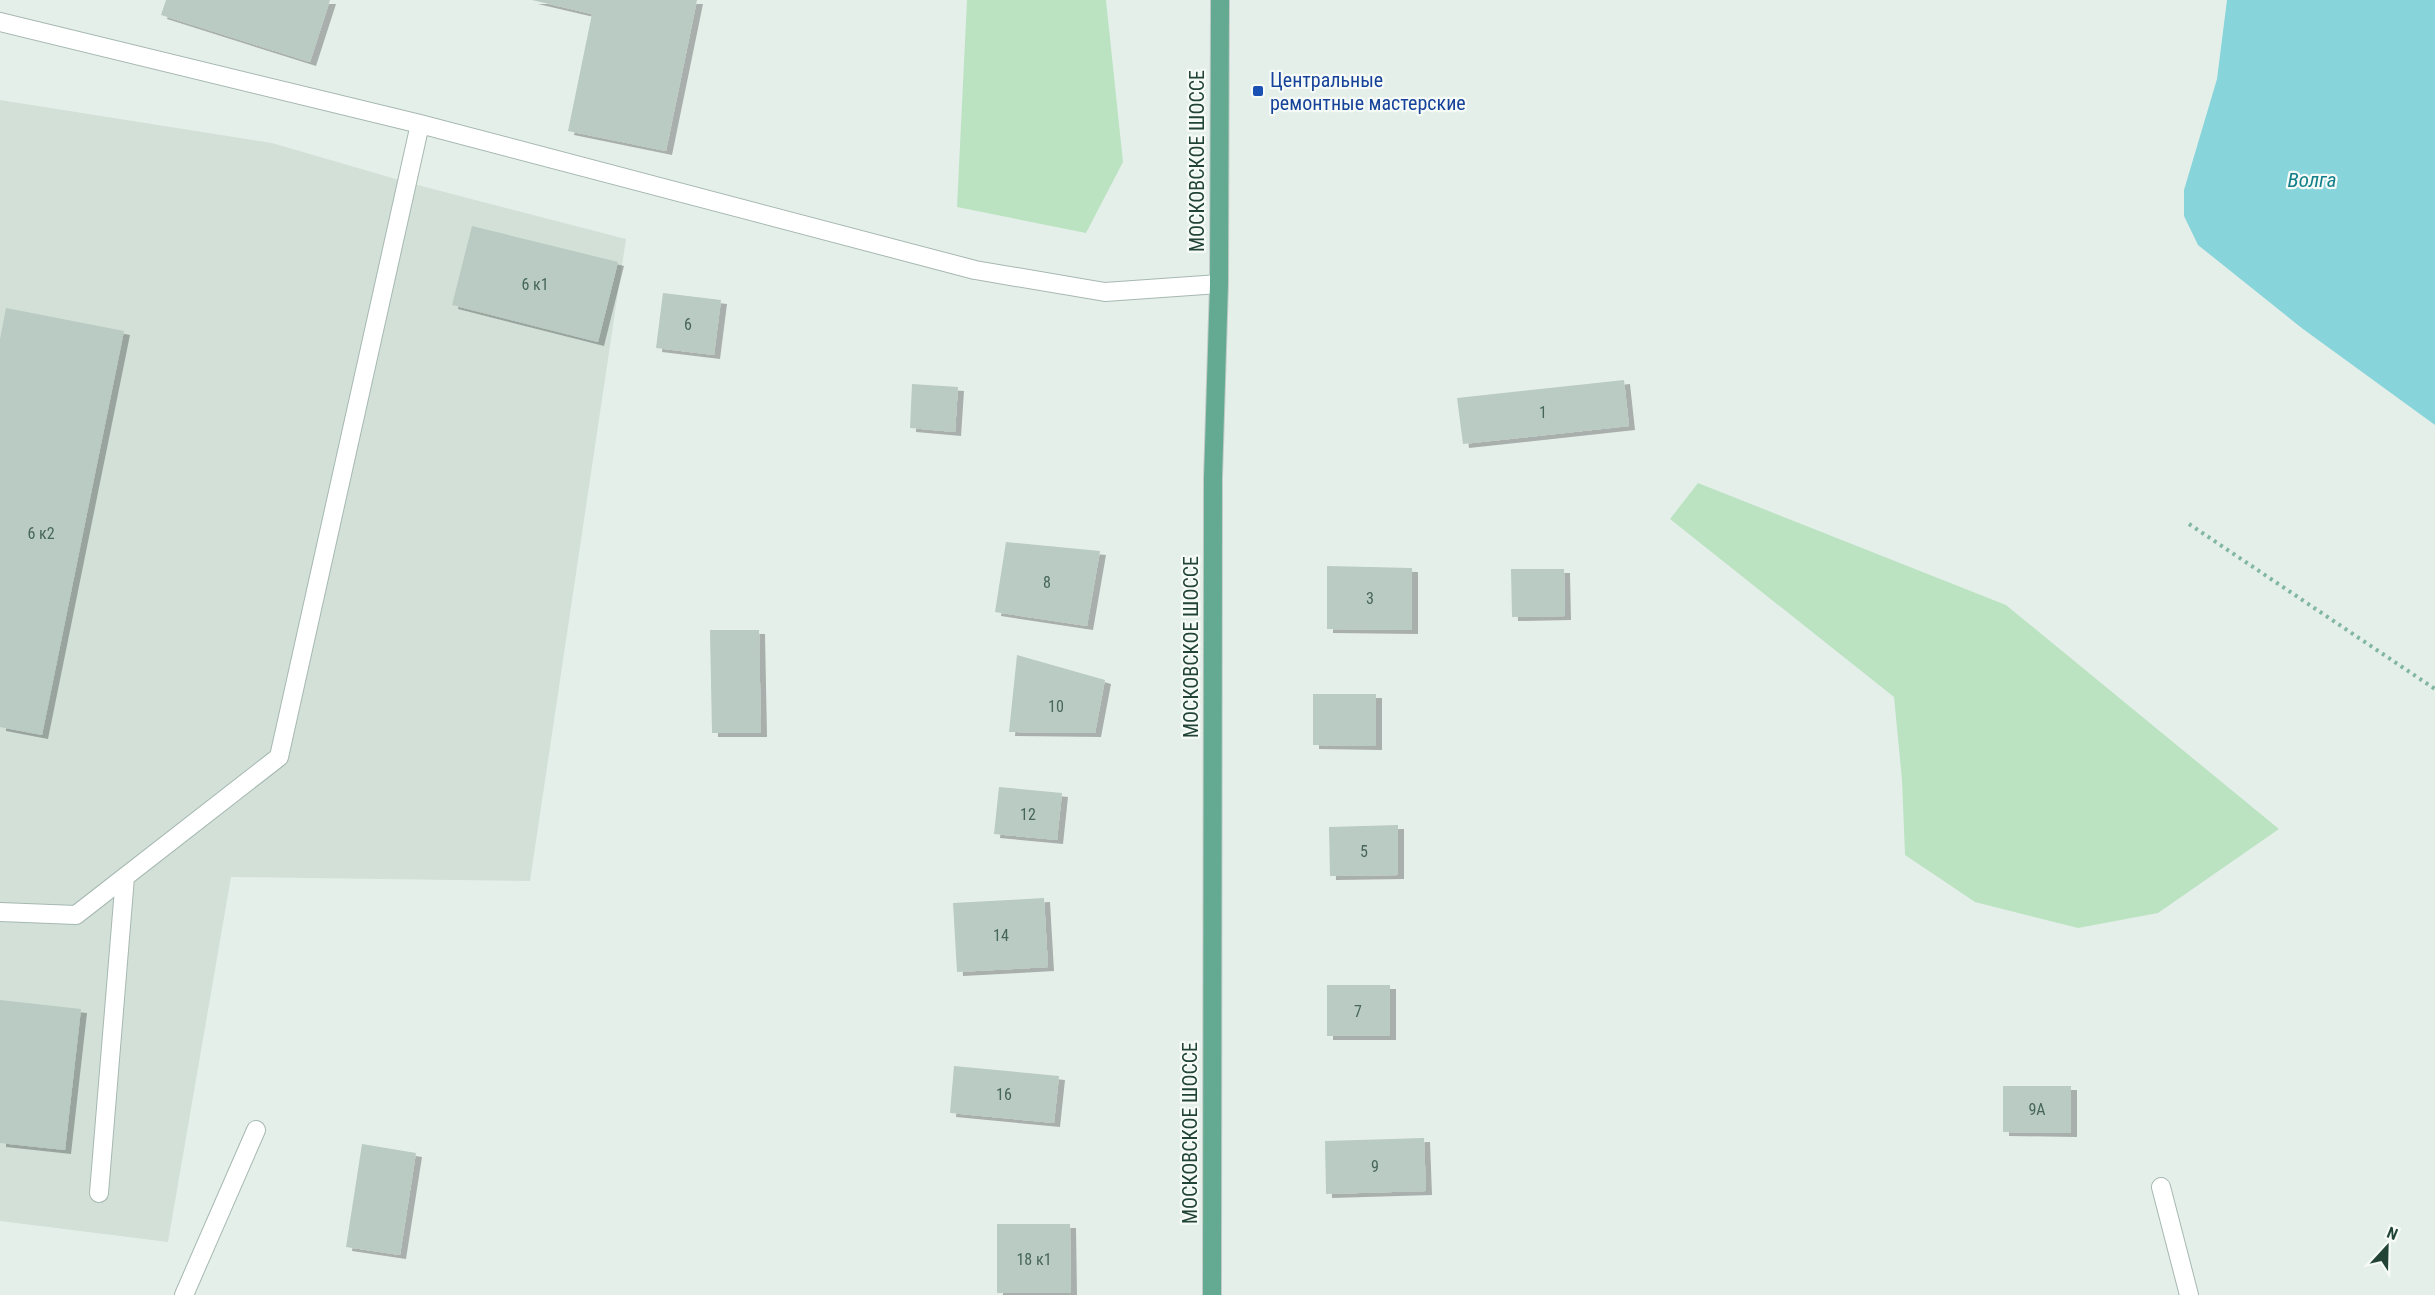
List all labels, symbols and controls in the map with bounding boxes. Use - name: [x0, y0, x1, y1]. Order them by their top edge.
- place label: Центральные ремонтные мастерские: [1270, 68, 1466, 115]
- street label: МОСКОВСКОЕ ШОССЕ: [1185, 70, 1209, 252]
- marker: Центральные ремонтные мастерские: [1251, 84, 1265, 98]
- water label: Волга: [2288, 168, 2336, 192]
- house number: 6 к1: [521, 275, 549, 294]
- house number: 6: [684, 315, 692, 334]
- house number: 1: [1539, 403, 1547, 422]
- house number: 6 к2: [27, 524, 55, 543]
- street label: МОСКОВСКОЕ ШОССЕ: [1179, 556, 1203, 738]
- house number: 8: [1043, 573, 1051, 592]
- house number: 3: [1366, 589, 1374, 608]
- house number: 10: [1048, 697, 1064, 716]
- house number: 12: [1020, 805, 1036, 824]
- house number: 5: [1360, 842, 1368, 861]
- house number: 14: [993, 926, 1009, 945]
- house number: 7: [1354, 1002, 1362, 1021]
- street label: МОСКОВСКОЕ ШОССЕ: [1178, 1042, 1202, 1224]
- house number: 16: [996, 1085, 1012, 1104]
- house number: 9А: [2028, 1100, 2046, 1119]
- house number: 9: [1371, 1157, 1379, 1176]
- north arrow: [2357, 1217, 2417, 1277]
- text: N: [2384, 1223, 2401, 1244]
- house number: 18 к1: [1016, 1250, 1052, 1269]

